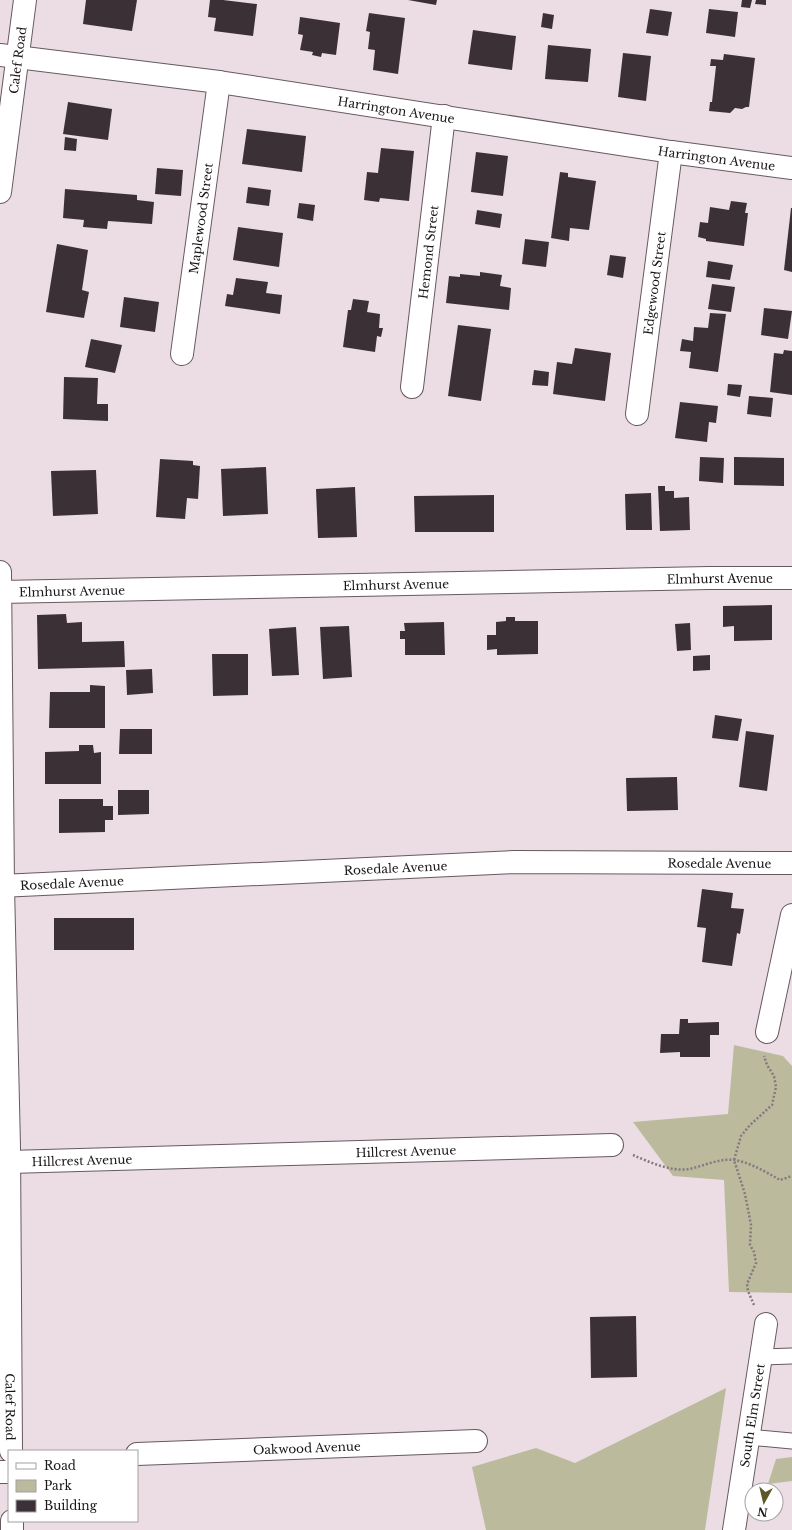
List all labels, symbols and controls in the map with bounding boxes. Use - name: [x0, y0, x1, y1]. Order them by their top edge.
- street label: Calef Road: [5, 26, 29, 95]
- street label: Harrington Avenue: [337, 93, 456, 126]
- street label: Harrington Avenue: [657, 143, 776, 173]
- street label: Maplewood Street: [185, 161, 216, 275]
- street label: Hemond Street: [415, 204, 441, 300]
- street label: Edgewood Street: [640, 230, 668, 336]
- street label: Elmhurst Avenue: [667, 571, 773, 586]
- street label: Elmhurst Avenue: [343, 576, 449, 593]
- street label: Elmhurst Avenue: [19, 582, 125, 599]
- street label: Rosedale Avenue: [667, 855, 771, 870]
- street label: Rosedale Avenue: [343, 858, 448, 877]
- street label: Rosedale Avenue: [20, 873, 124, 893]
- street label: Hillcrest Avenue: [355, 1142, 456, 1160]
- street label: Hillcrest Avenue: [31, 1151, 133, 1169]
- street label: South Elm Street: [736, 1362, 767, 1468]
- street label: Calef Road: [3, 1373, 18, 1441]
- street label: Oakwood Avenue: [253, 1438, 361, 1457]
- legend: [8, 1450, 138, 1522]
- text: Road: [44, 1458, 76, 1473]
- text: Park: [44, 1478, 72, 1493]
- north arrow: [744, 1482, 784, 1522]
- text: Building: [44, 1498, 98, 1513]
- text: N: [756, 1504, 769, 1520]

